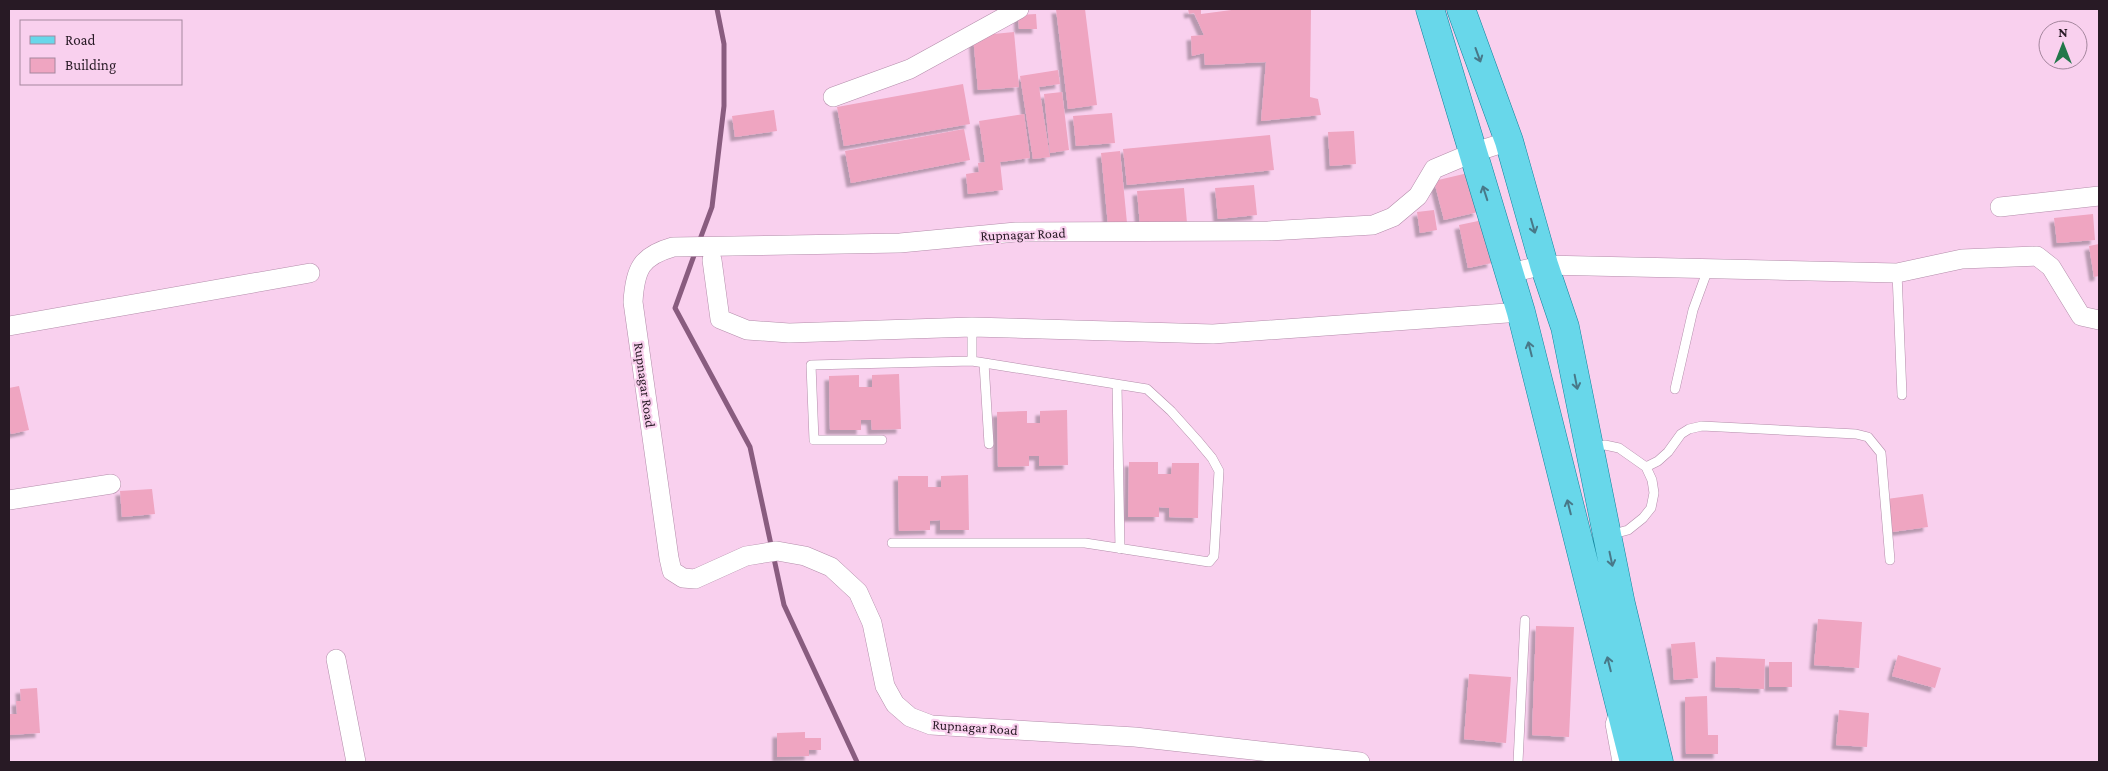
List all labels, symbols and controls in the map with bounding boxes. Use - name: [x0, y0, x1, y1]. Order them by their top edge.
- legend: [20, 20, 182, 85]
- north arrow: [2038, 20, 2088, 70]
- text: N: [2058, 24, 2068, 40]
- text: Road: [65, 32, 96, 48]
- one-way arrow: [1474, 46, 1483, 62]
- text: Building: [65, 57, 116, 74]
- one-way arrow: [1479, 185, 1489, 201]
- one-way arrow: [1529, 217, 1538, 233]
- street label: Rupnagar Road: [980, 224, 1067, 243]
- one-way arrow: [1525, 341, 1534, 357]
- street label: Rupnagar Road: [631, 342, 659, 429]
- one-way arrow: [1572, 374, 1581, 390]
- one-way arrow: [1564, 499, 1574, 515]
- one-way arrow: [1607, 550, 1617, 566]
- one-way arrow: [1604, 657, 1613, 673]
- street label: Rupnagar Road: [932, 716, 1019, 738]

